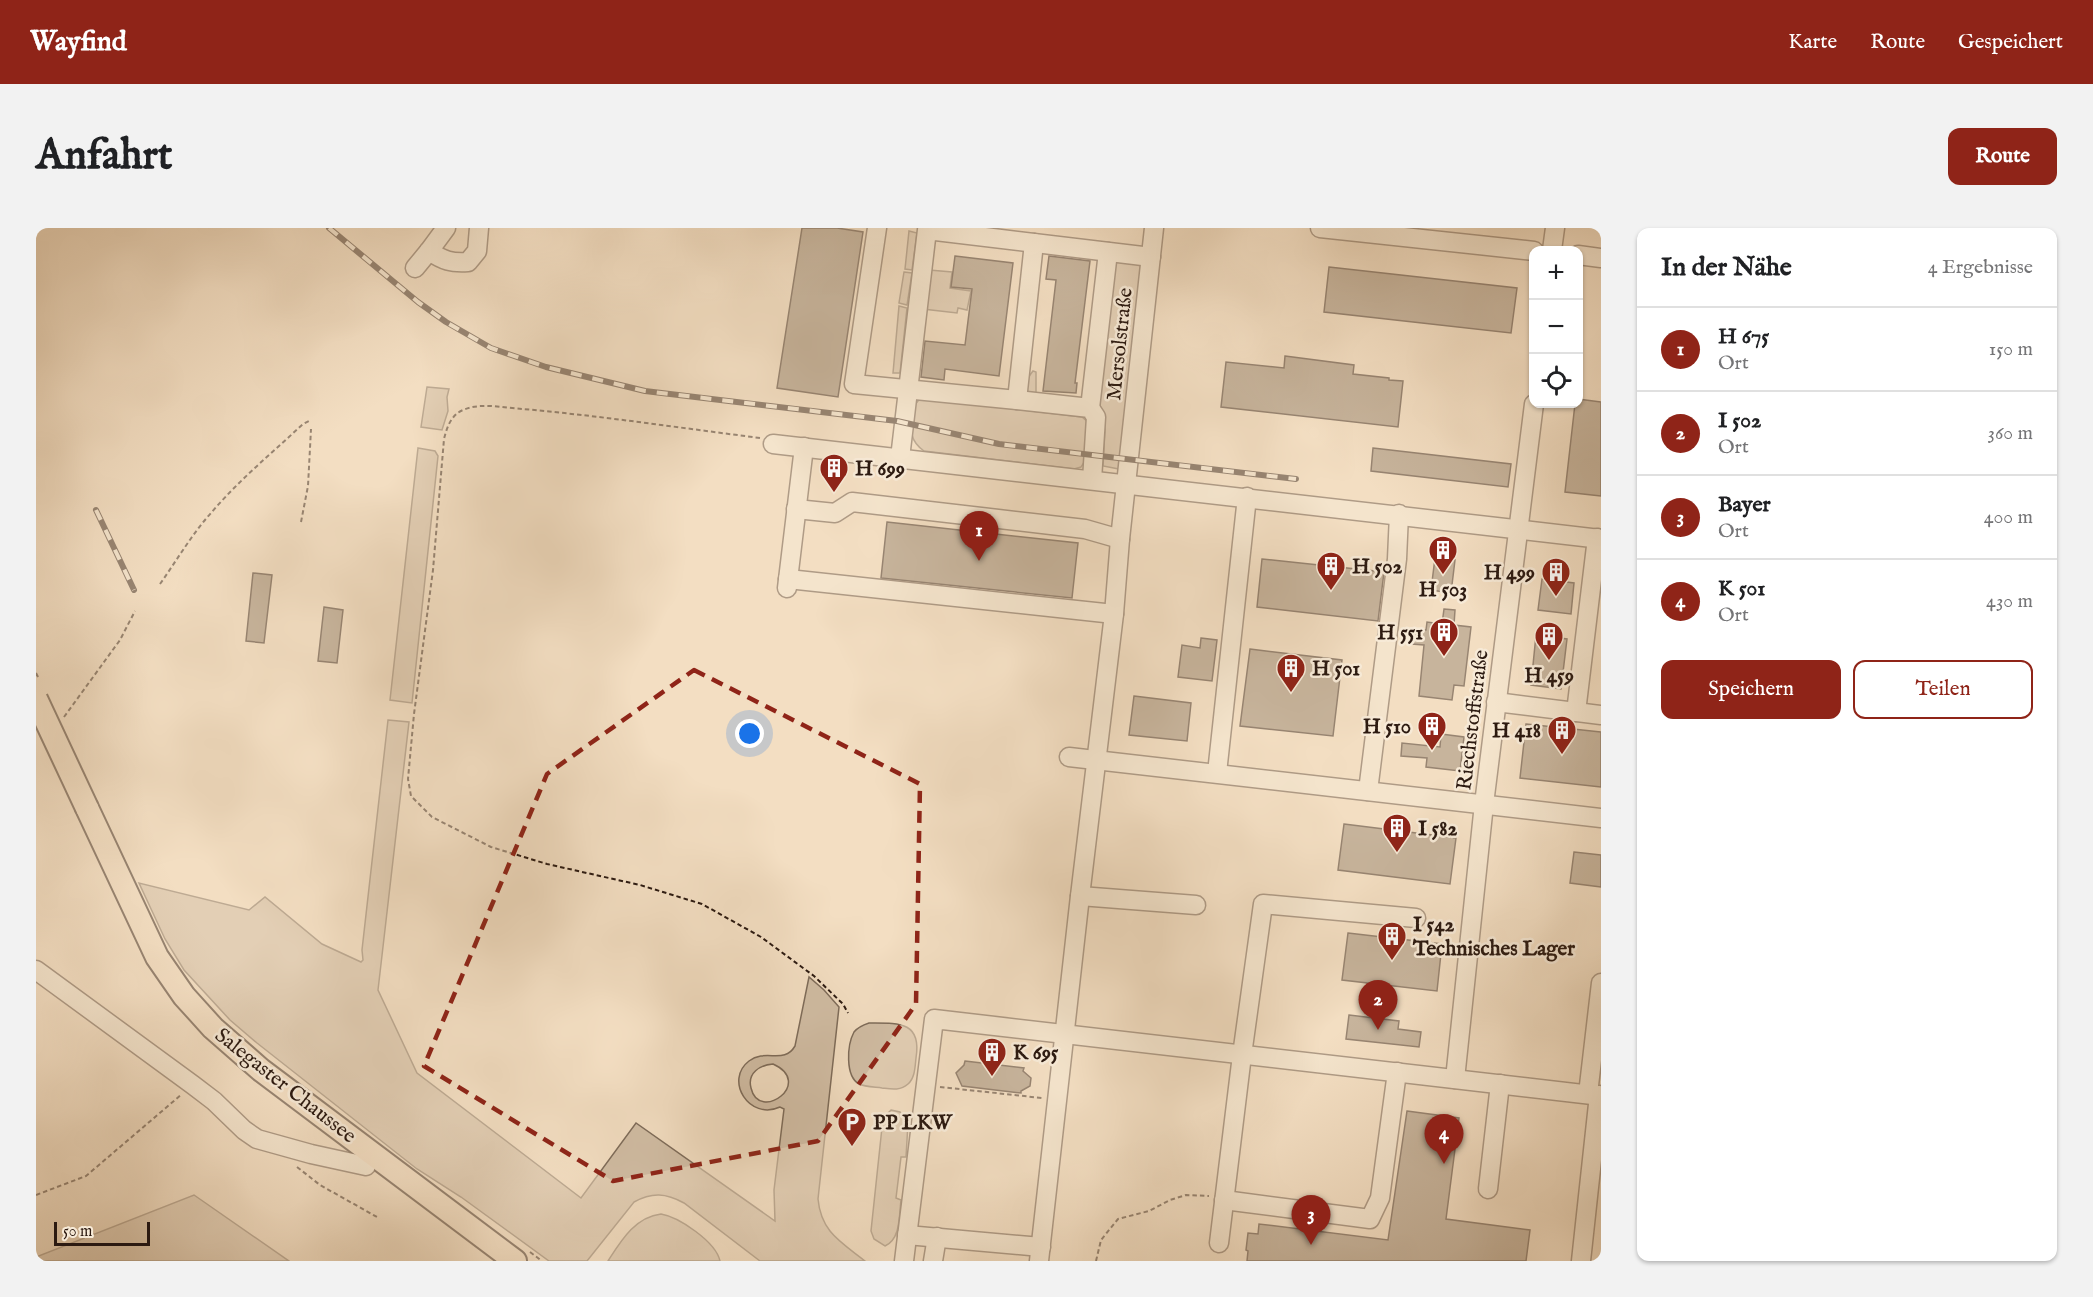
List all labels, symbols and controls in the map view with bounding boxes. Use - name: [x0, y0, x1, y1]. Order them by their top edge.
- text: Wayfind: [30, 25, 127, 60]
- text: Karte: [1788, 29, 1837, 56]
- text: Route: [1870, 29, 1925, 56]
- text: Gespeichert: [1958, 29, 2063, 56]
- button: Route: [1948, 128, 2057, 185]
- text: Anfahrt: [36, 130, 172, 183]
- map controls: [1529, 246, 1583, 408]
- button: +: [1529, 246, 1583, 300]
- text: In der Nähe: [1661, 251, 1792, 284]
- text: 4 Ergebnisse: [1928, 255, 2033, 280]
- street label: Mersolstraße: [1101, 286, 1140, 402]
- button: −: [1529, 300, 1583, 354]
- text: H 675: [1718, 323, 1769, 351]
- text: 1: [1677, 337, 1684, 362]
- text: 150 m: [1989, 337, 2033, 362]
- text: Ort: [1718, 351, 1749, 376]
- button: locate: [1529, 354, 1583, 408]
- text: I 502: [1718, 407, 1761, 435]
- text: 2: [1676, 421, 1685, 446]
- text: 360 m: [1987, 421, 2033, 446]
- text: Ort: [1718, 435, 1749, 460]
- building icon: H 699: [818, 452, 850, 494]
- place label: H 699: [855, 456, 905, 483]
- text: Bayer: [1718, 491, 1771, 519]
- text: 3: [1677, 505, 1684, 530]
- text: 400 m: [1984, 505, 2033, 530]
- pin: 1: [960, 512, 998, 561]
- text: Ort: [1718, 519, 1749, 544]
- building icon: H 503: [1427, 534, 1459, 576]
- building icon: H 502: [1315, 550, 1347, 592]
- place label: H 502: [1352, 554, 1402, 581]
- building icon: H 499: [1540, 556, 1572, 598]
- place label: H 499: [1484, 560, 1535, 587]
- text: K 501: [1718, 575, 1765, 603]
- place label: H 503: [1419, 577, 1467, 604]
- text: 4: [1676, 589, 1685, 614]
- text: 430 m: [1986, 589, 2033, 614]
- text: Ort: [1718, 603, 1749, 628]
- building icon: H 551: [1428, 616, 1460, 658]
- place label: H 551: [1377, 620, 1423, 647]
- building icon: H 459: [1533, 620, 1565, 662]
- street label: Riechstoffstraße: [1451, 648, 1496, 792]
- building icon: H 501: [1275, 652, 1307, 694]
- place label: H 501: [1312, 656, 1360, 683]
- button: Speichern: [1661, 660, 1841, 719]
- button: Teilen: [1853, 660, 2033, 719]
- place label: H 459: [1524, 663, 1574, 690]
- building icon: H 510: [1416, 710, 1448, 752]
- place label: H 510: [1363, 714, 1411, 741]
- building icon: H 418: [1546, 714, 1578, 756]
- place label: H 418: [1492, 718, 1541, 745]
- your location: [735, 719, 764, 748]
- building icon: I 582: [1381, 812, 1413, 854]
- place label: I 582: [1418, 816, 1457, 843]
- place label: I 542 Technisches Lager: [1412, 912, 1575, 963]
- building icon: I 542 Technisches Lager: [1376, 920, 1408, 962]
- pin: 2: [1358, 980, 1398, 1030]
- street label: Salegaster Chaussee: [209, 1022, 362, 1150]
- building icon: K 695: [976, 1036, 1008, 1078]
- place label: K 695: [1013, 1040, 1059, 1067]
- parking icon: PP LKW: [836, 1106, 868, 1148]
- place label: PP LKW: [873, 1110, 954, 1137]
- pin: 4: [1424, 1114, 1464, 1164]
- pin: 3: [1292, 1196, 1330, 1245]
- scale bar: [54, 1219, 150, 1246]
- text: 50 m: [63, 1222, 92, 1242]

